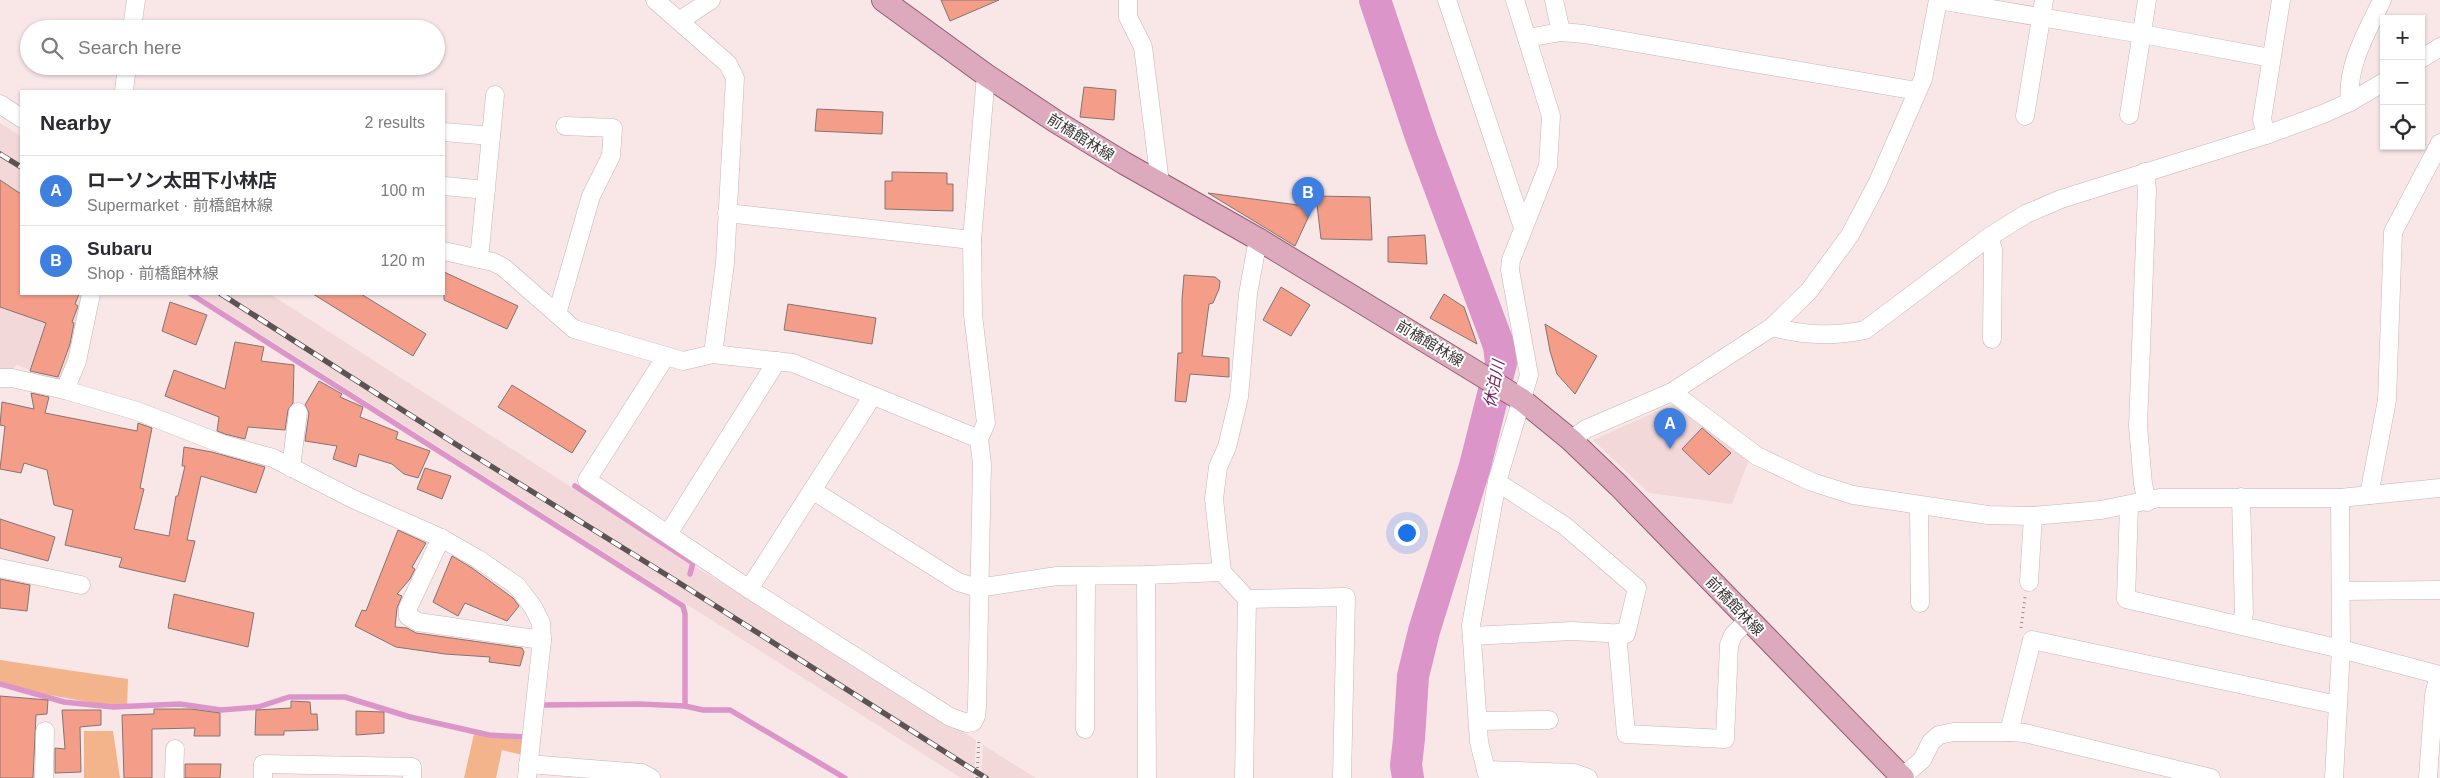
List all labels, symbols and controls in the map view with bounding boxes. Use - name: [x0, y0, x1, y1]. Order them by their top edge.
- map controls: [2380, 15, 2425, 150]
- button: +: [2380, 15, 2425, 60]
- search box: [20, 20, 445, 75]
- icon: search: [38, 34, 66, 62]
- text: Search here: [78, 37, 182, 58]
- button: −: [2380, 60, 2425, 105]
- button: locate: [2380, 105, 2425, 150]
- street label: 前橋館林線: [1045, 110, 1117, 164]
- text: Nearby: [40, 111, 111, 134]
- text: 2 results: [365, 114, 425, 131]
- text: ローソン太田下小林店: [87, 170, 277, 191]
- pin: B: [1292, 177, 1324, 218]
- text: A: [50, 182, 62, 199]
- text: 100 m: [381, 182, 425, 199]
- text: Supermarket · 前橋館林線: [87, 197, 273, 214]
- text: Subaru: [87, 238, 152, 259]
- text: B: [50, 252, 62, 269]
- text: 120 m: [381, 252, 425, 269]
- text: Shop · 前橋館林線: [87, 265, 219, 282]
- street label: 前橋館林線: [1393, 316, 1467, 370]
- water label: 休泊川: [1481, 357, 1507, 409]
- pin: A: [1654, 408, 1686, 449]
- your location: [1394, 520, 1420, 546]
- street label: 前橋館林線: [1703, 573, 1767, 639]

